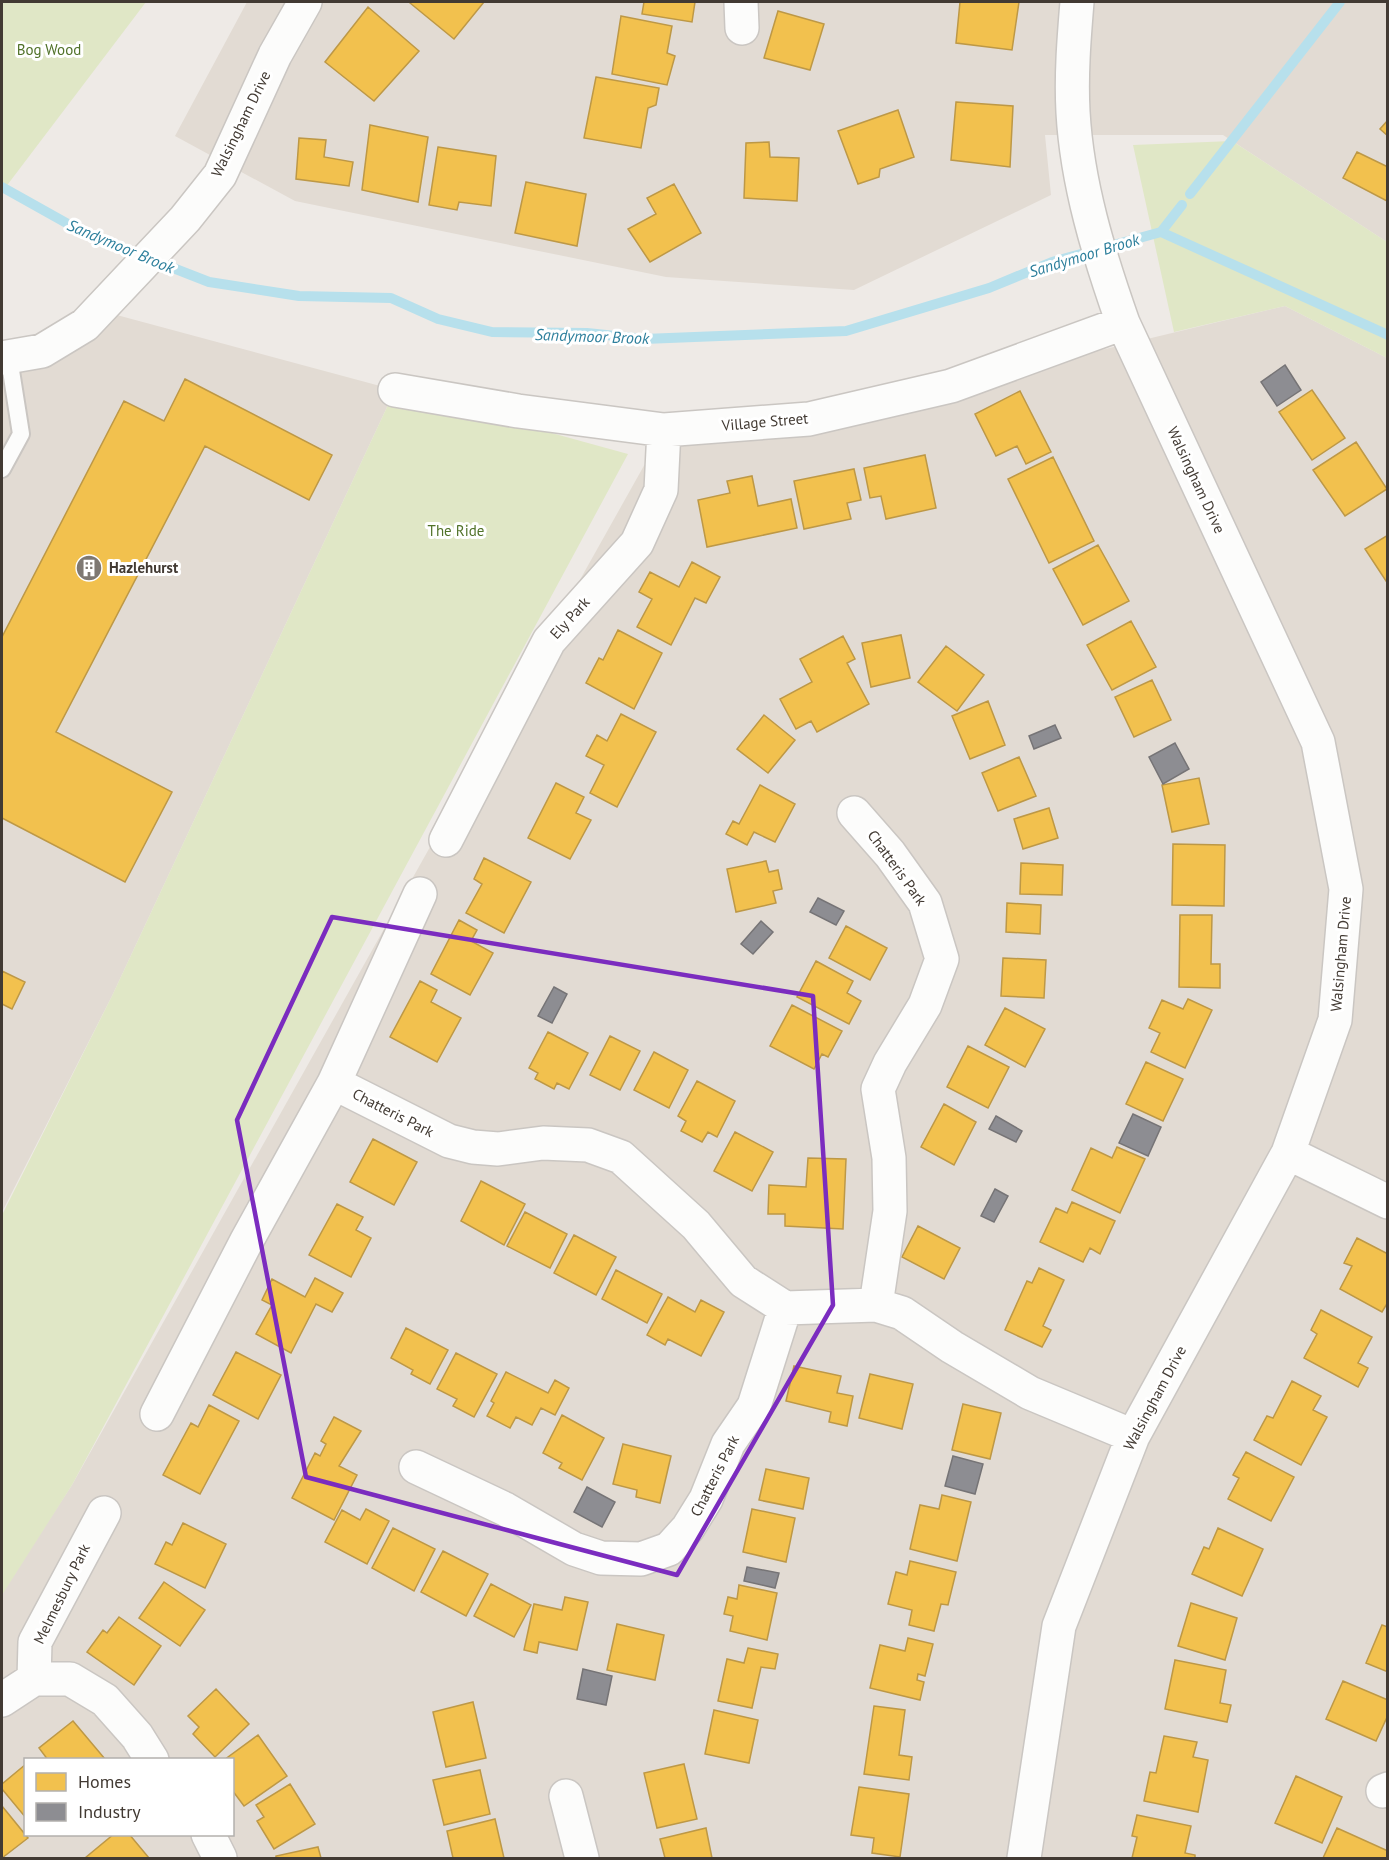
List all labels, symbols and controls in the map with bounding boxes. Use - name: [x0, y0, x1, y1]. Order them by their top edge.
- park label: Bog Wood: [17, 40, 81, 59]
- street label: Walsingham Drive: [207, 68, 274, 180]
- water label: Sandymoor Brook: [64, 214, 178, 278]
- water label: Sandymoor Brook: [1026, 228, 1142, 281]
- water label: Sandymoor Brook: [535, 324, 650, 348]
- street label: Village Street: [720, 408, 809, 435]
- street label: Walsingham Drive: [1163, 423, 1230, 536]
- park label: The Ride: [428, 521, 484, 540]
- building icon: Hazlehurst: [74, 553, 104, 583]
- place label: Hazlehurst: [109, 558, 179, 577]
- street label: Ely Park: [546, 592, 594, 643]
- street label: Chatteris Park: [864, 826, 932, 910]
- street label: Walsingham Drive: [1326, 896, 1355, 1012]
- street label: Chatteris Park: [349, 1084, 438, 1142]
- street label: Walsingham Drive: [1119, 1342, 1190, 1453]
- street label: Chatteris Park: [686, 1431, 744, 1520]
- street label: Melmesbury Park: [29, 1540, 94, 1647]
- legend: [24, 1758, 234, 1836]
- text: Homes: [78, 1770, 131, 1793]
- text: Industry: [78, 1800, 141, 1823]

